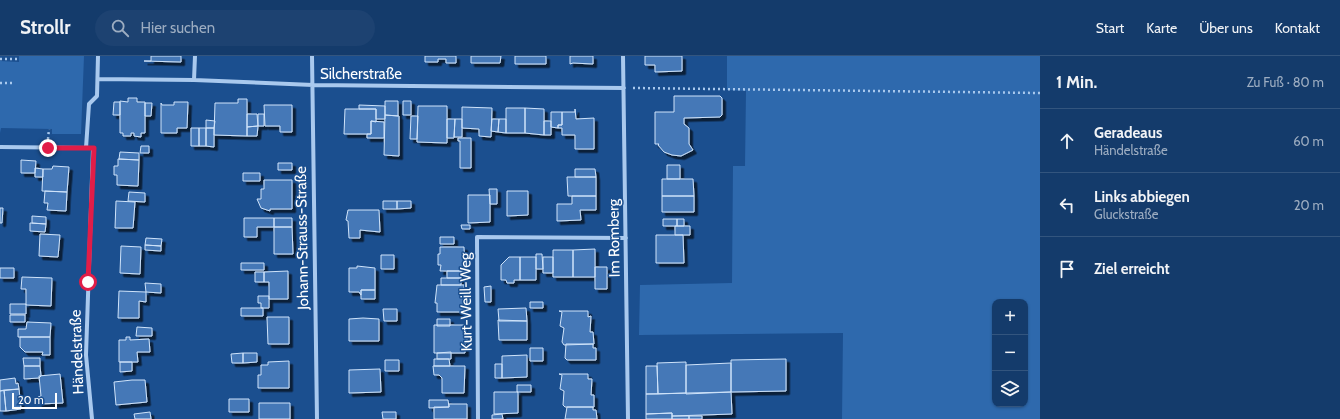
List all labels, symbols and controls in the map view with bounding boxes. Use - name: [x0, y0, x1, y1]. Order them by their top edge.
- search box: [95, 10, 375, 46]
- text: Strollr: [20, 16, 71, 39]
- icon: search: [109, 17, 131, 39]
- text: Hier suchen: [141, 19, 215, 37]
- text: Start: [1096, 19, 1124, 37]
- text: Karte: [1146, 19, 1177, 37]
- text: Über uns: [1199, 19, 1253, 37]
- text: Kontakt: [1275, 19, 1320, 37]
- street label: Silcherstraße: [320, 65, 402, 83]
- text: 1 Min.: [1056, 72, 1097, 92]
- text: Zu Fuß · 80 m: [1247, 74, 1324, 90]
- text: Geradeaus: [1094, 124, 1162, 142]
- icon: ahead: [1056, 130, 1078, 152]
- text: 60 m: [1293, 133, 1324, 149]
- route end: [39, 139, 57, 157]
- text: Händelstraße: [1094, 142, 1168, 158]
- street label: Johann-Strauss-Straße: [292, 166, 312, 311]
- text: Links abbiegen: [1094, 188, 1190, 206]
- icon: left: [1056, 194, 1078, 216]
- text: 20 m: [1294, 197, 1324, 213]
- street label: Im Romberg: [604, 198, 624, 277]
- text: Gluckstraße: [1094, 206, 1158, 222]
- street label: Kurt-Weill-Weg: [456, 252, 476, 351]
- icon: arrive: [1056, 258, 1078, 280]
- text: Ziel erreicht: [1094, 260, 1170, 278]
- route start: [79, 273, 97, 291]
- map controls: [992, 299, 1028, 407]
- button: +: [992, 299, 1028, 335]
- street label: Händelstraße: [67, 309, 87, 395]
- button: −: [992, 335, 1028, 371]
- button: layers: [992, 371, 1028, 407]
- scale bar: [12, 391, 57, 410]
- text: 20 m: [18, 393, 44, 407]

